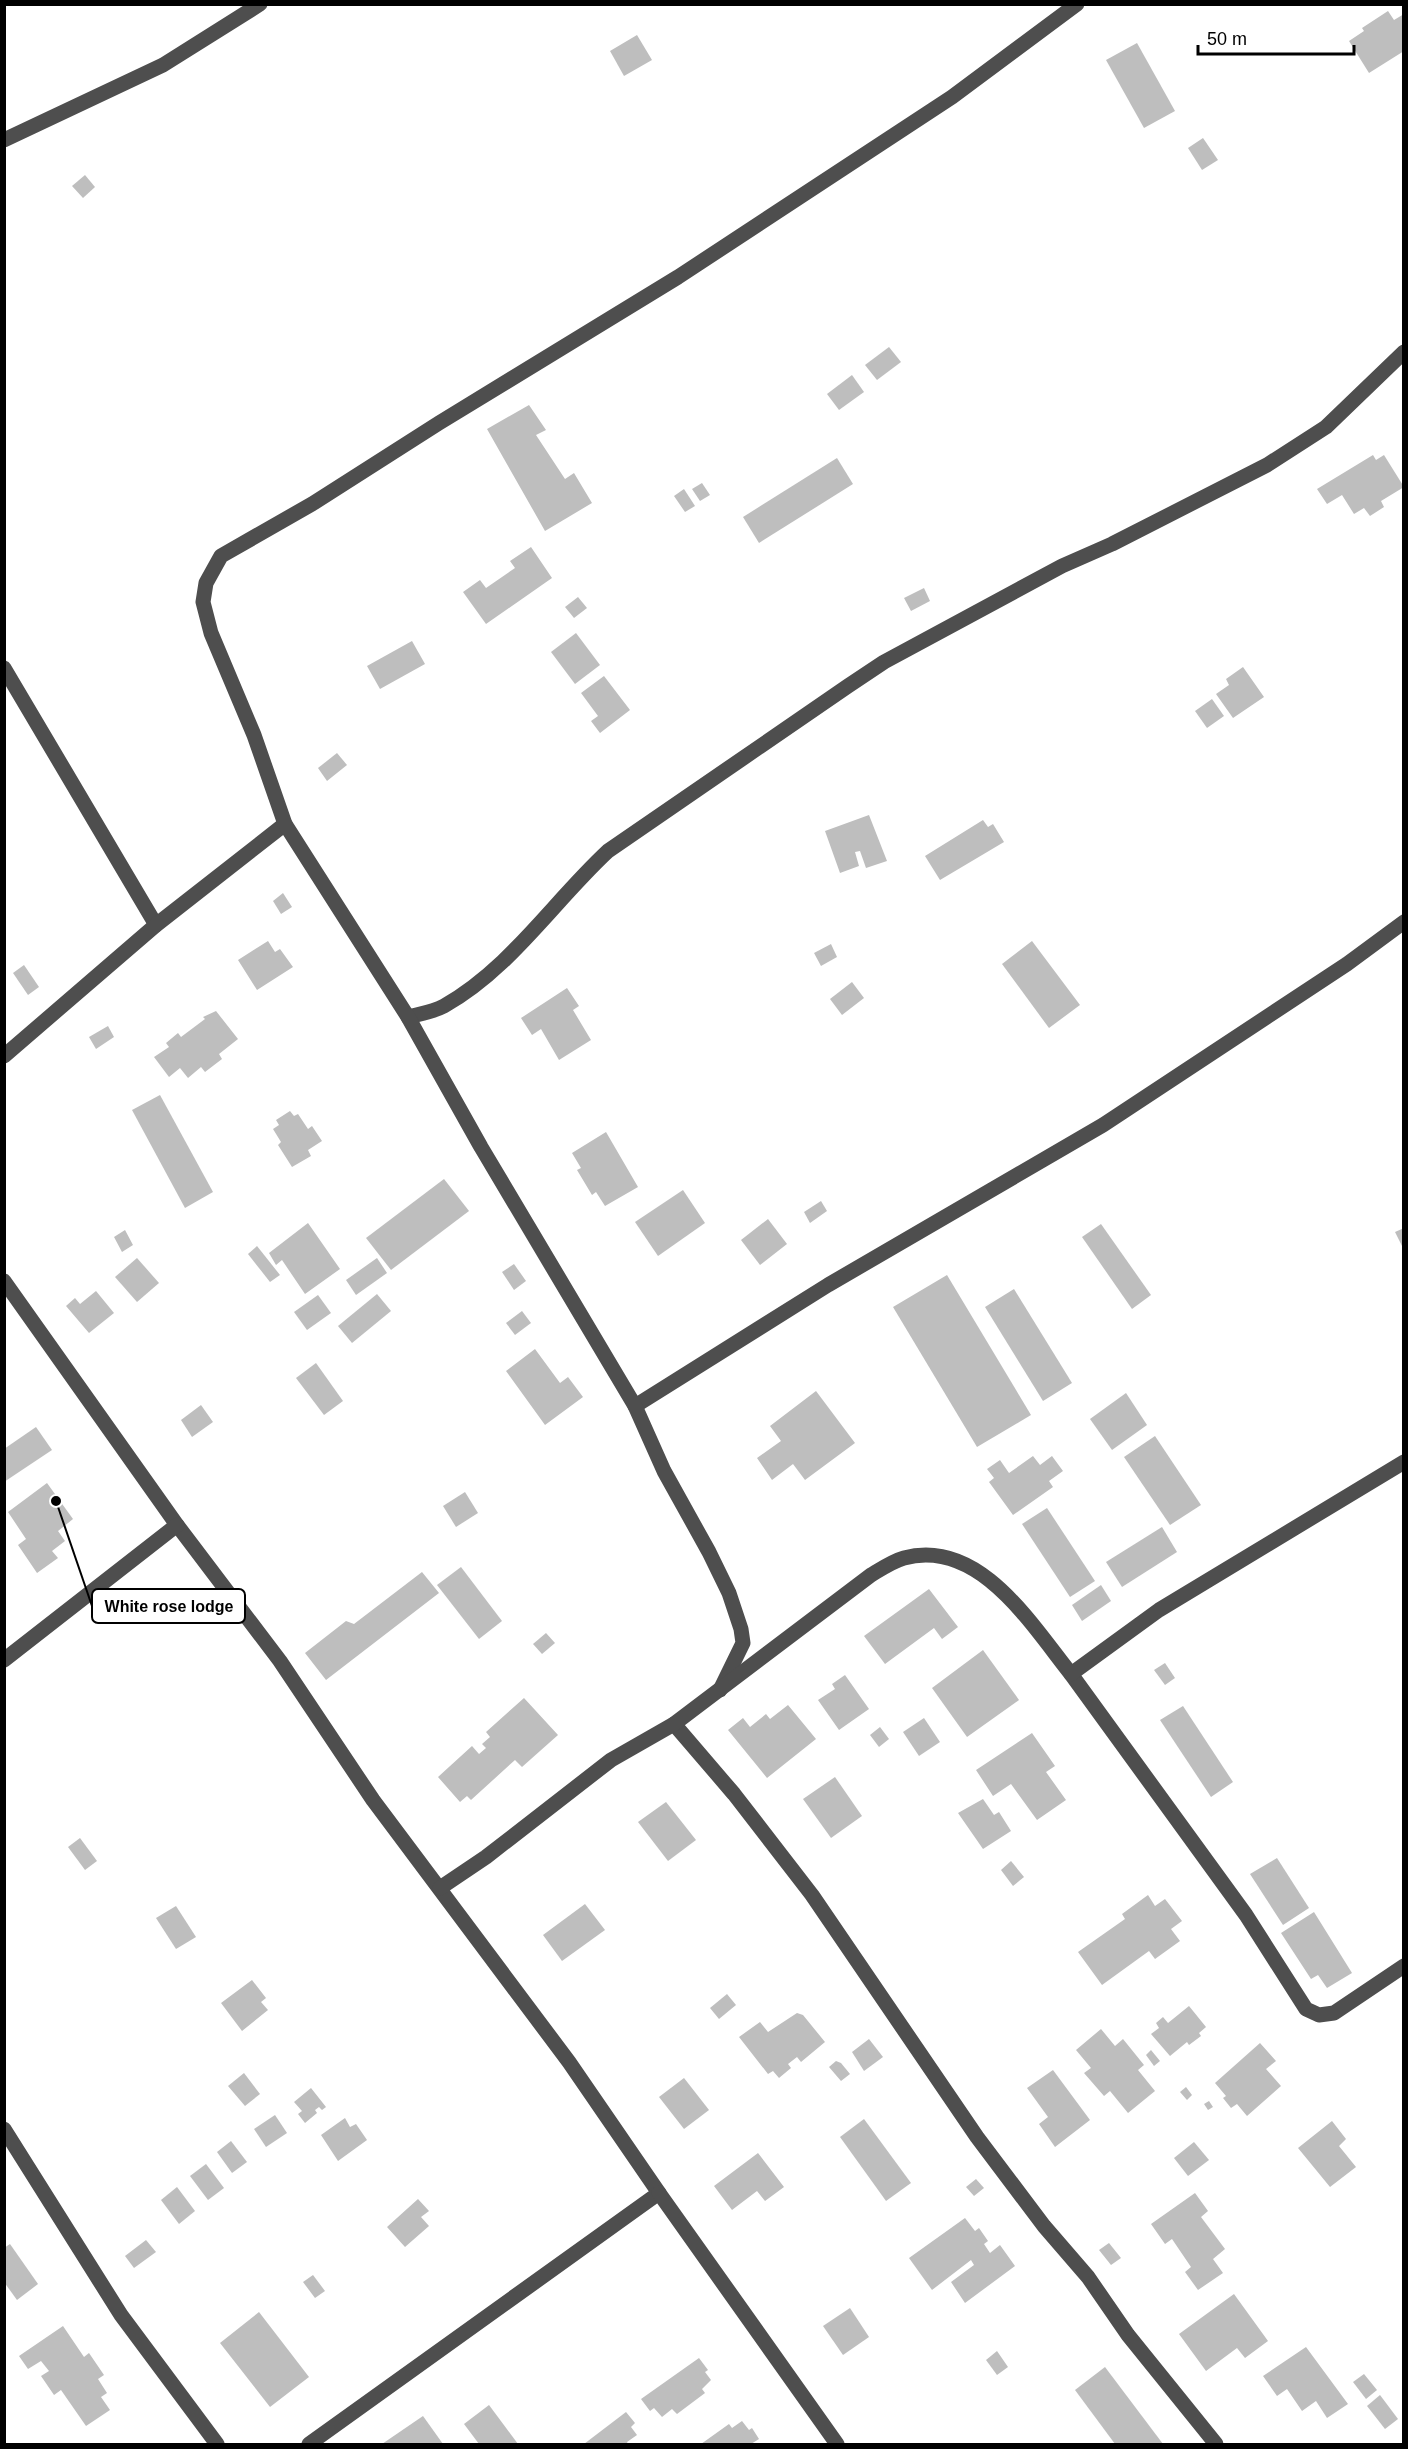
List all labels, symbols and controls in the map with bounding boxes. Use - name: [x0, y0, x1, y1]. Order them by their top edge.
- scale bar: [1198, 18, 1354, 56]
- text: 50 m: [1207, 29, 1247, 49]
- callout: White rose lodge: [92, 1589, 245, 1623]
- text: White rose lodge: [105, 1598, 234, 1615]

